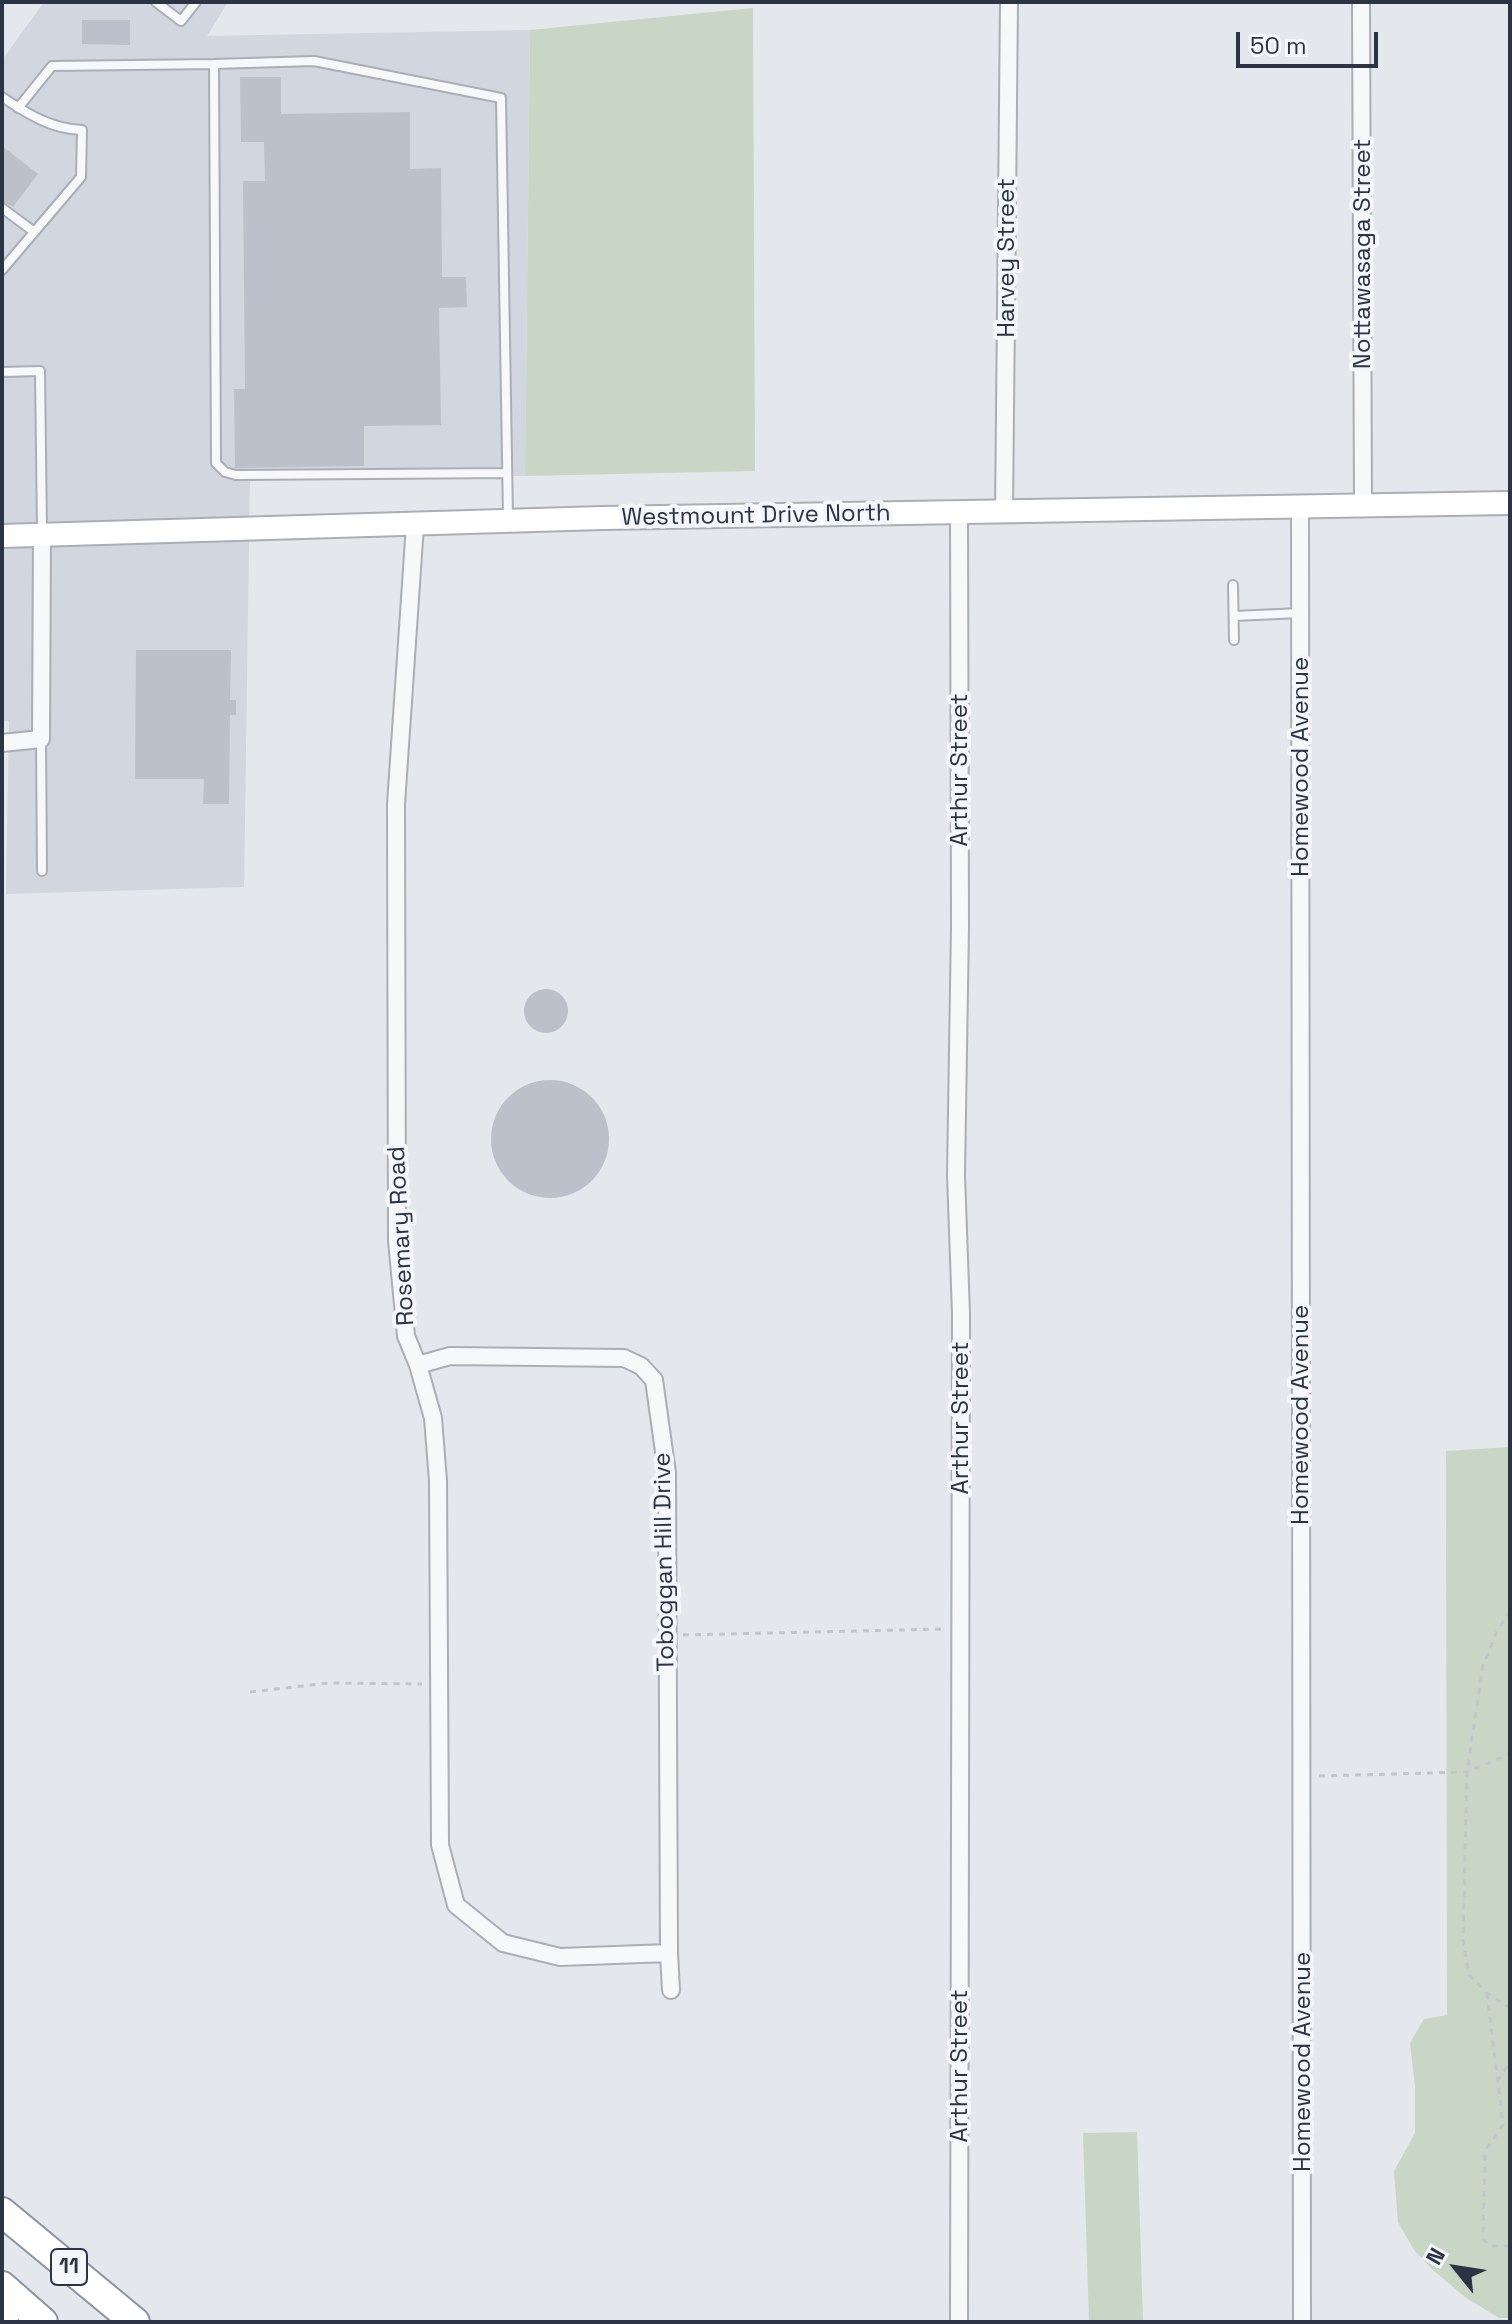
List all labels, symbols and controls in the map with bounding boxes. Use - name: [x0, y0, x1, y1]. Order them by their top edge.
- scale bar: [1240, 16, 1382, 66]
- text: 50 m: [1250, 30, 1307, 61]
- street label: Nottawasaga Street: [1349, 139, 1377, 369]
- street label: Harvey Street: [993, 178, 1021, 338]
- street label: Westmount Drive North: [621, 499, 891, 533]
- street label: Homewood Avenue: [1287, 657, 1315, 877]
- street label: Arthur Street: [946, 694, 974, 846]
- street label: Rosemary Road: [383, 1145, 421, 1327]
- street label: Homewood Avenue: [1287, 1305, 1315, 1525]
- street label: Arthur Street: [947, 1342, 975, 1494]
- street label: Toboggan Hill Drive: [649, 1452, 681, 1672]
- street label: Homewood Avenue: [1289, 1952, 1317, 2172]
- street label: Arthur Street: [946, 1990, 974, 2142]
- north arrow: [1416, 2228, 1496, 2308]
- text: N: [1419, 2243, 1451, 2269]
- road number: 11: [51, 2249, 87, 2285]

